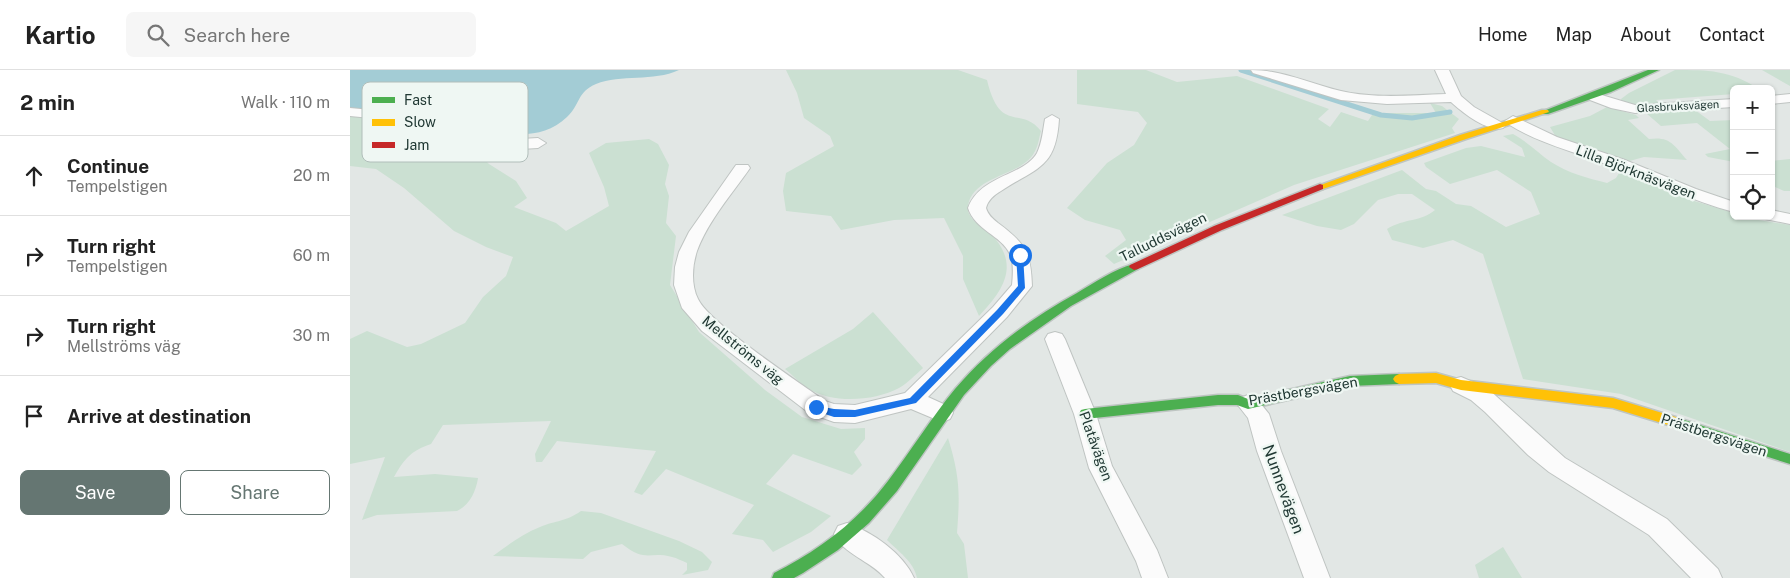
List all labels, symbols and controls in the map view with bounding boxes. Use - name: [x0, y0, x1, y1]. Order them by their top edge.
- search box: [126, 12, 476, 57]
- text: Kartio: [25, 21, 96, 49]
- icon: search: [144, 21, 172, 49]
- text: Search here: [184, 24, 290, 46]
- text: Home: [1478, 24, 1528, 45]
- text: Map: [1556, 24, 1592, 45]
- text: About: [1620, 24, 1671, 45]
- text: Contact: [1699, 24, 1765, 45]
- legend: [362, 82, 528, 162]
- map controls: [1730, 85, 1775, 220]
- button: +: [1730, 85, 1775, 130]
- text: 2 min: [20, 90, 75, 115]
- text: Fast: [404, 92, 432, 108]
- text: Walk · 110 m: [241, 93, 330, 112]
- street label: Glasbruksvägen: [1636, 98, 1720, 114]
- text: Slow: [404, 114, 436, 130]
- button: −: [1730, 130, 1775, 175]
- text: Jam: [404, 137, 429, 153]
- street label: Lilla Björknäsvägen: [1574, 142, 1698, 202]
- text: Continue: [67, 155, 149, 177]
- icon: ahead: [20, 162, 48, 190]
- text: 20 m: [293, 166, 330, 185]
- button: locate: [1730, 175, 1775, 220]
- text: Tempelstigen: [67, 177, 168, 196]
- street label: Talluddsvägen: [1117, 209, 1209, 265]
- text: Turn right: [67, 235, 156, 257]
- icon: right: [20, 242, 48, 270]
- route start: [1009, 244, 1032, 267]
- text: 60 m: [293, 246, 330, 265]
- text: Tempelstigen: [67, 257, 168, 276]
- street label: Mellströms väg: [699, 312, 787, 388]
- text: Turn right: [67, 315, 156, 337]
- icon: right: [20, 322, 48, 350]
- text: 30 m: [293, 326, 330, 345]
- text: Mellströms väg: [67, 337, 181, 356]
- street label: Prästbergsvägen: [1247, 374, 1359, 408]
- route end: [805, 396, 828, 419]
- icon: arrive: [20, 402, 48, 430]
- text: Arrive at destination: [67, 405, 251, 427]
- street label: Platåvägen: [1076, 409, 1116, 483]
- street label: Prästbergsvägen: [1659, 410, 1769, 460]
- street label: Nunnevägen: [1259, 442, 1308, 536]
- button: Save: [20, 470, 170, 515]
- button: Share: [180, 470, 330, 515]

